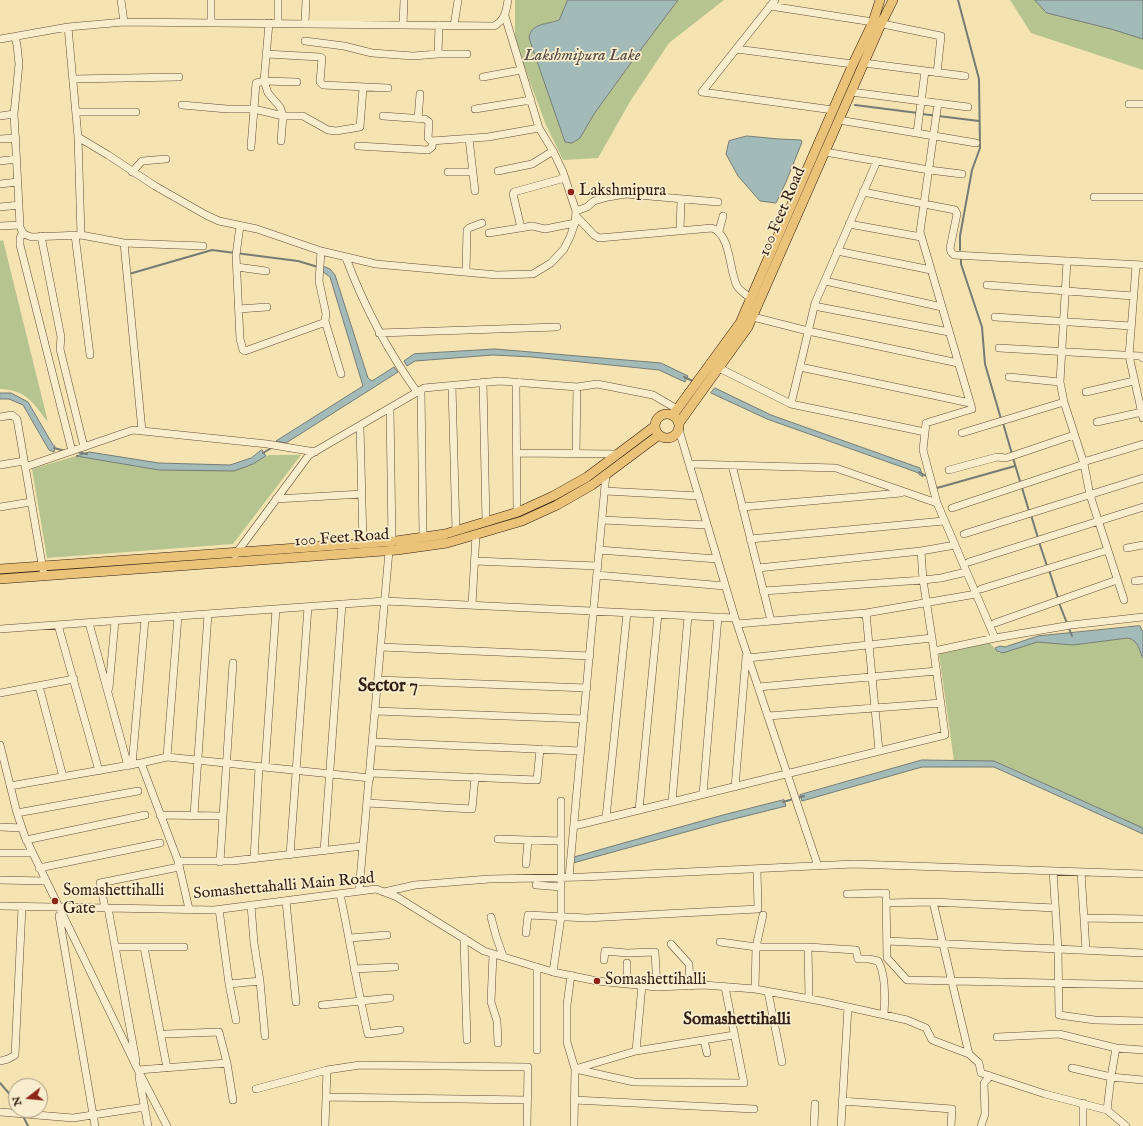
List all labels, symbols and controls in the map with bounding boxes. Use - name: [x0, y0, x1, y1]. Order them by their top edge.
- water label: Lakshmipura Lake: [524, 47, 640, 67]
- street label: 100 Feet Road: [756, 165, 810, 259]
- place label: Lakshmipura: [579, 182, 666, 202]
- marker: Lakshmipura: [566, 187, 576, 197]
- street label: 100 Feet Road: [294, 526, 390, 552]
- district label: Sector 7: [358, 676, 418, 698]
- street label: Somashettahalli Main Road: [193, 870, 375, 904]
- place label: Somashettihalli Gate: [63, 882, 164, 920]
- marker: Somashettihalli Gate: [50, 896, 60, 906]
- place label: Somashettihalli: [605, 971, 706, 991]
- marker: Somashettihalli: [592, 976, 602, 986]
- district label: Somashettihalli: [683, 1011, 791, 1031]
- north arrow: [8, 1078, 48, 1118]
- text: N: [9, 1095, 25, 1108]

